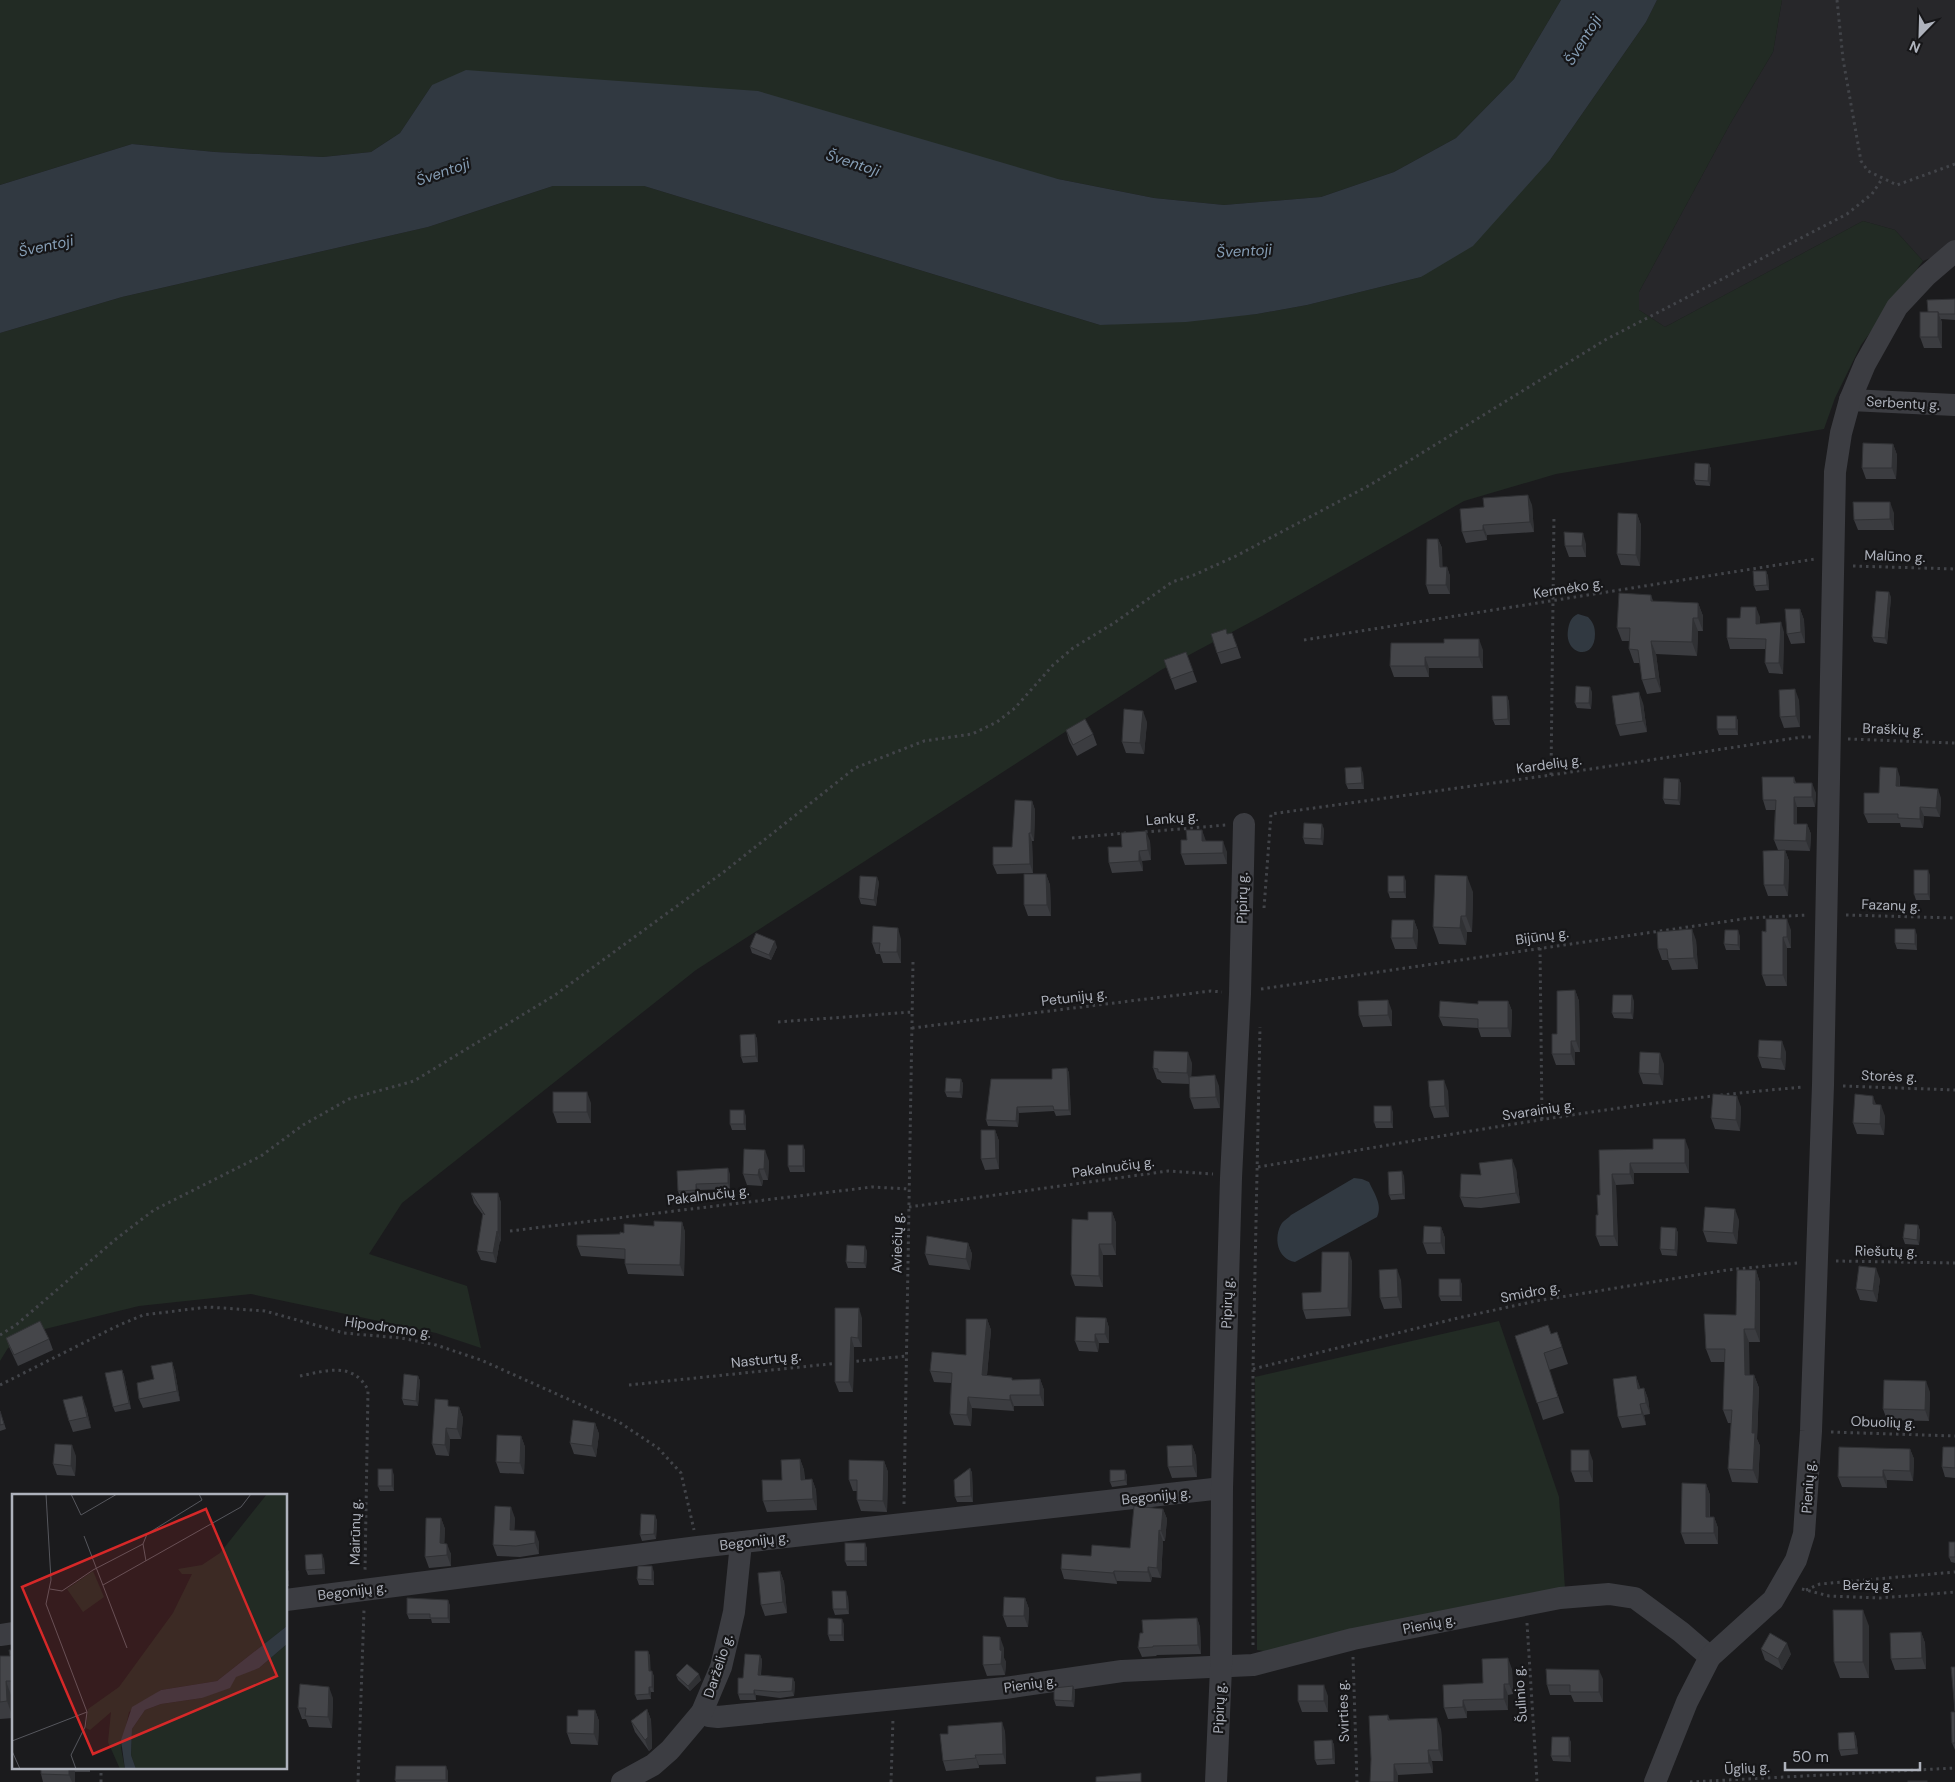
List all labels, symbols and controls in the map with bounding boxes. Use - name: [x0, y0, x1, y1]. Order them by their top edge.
- north arrow: [1895, 10, 1945, 60]
- water label: Šventoji: [1560, 11, 1606, 69]
- text: N: [1907, 37, 1923, 57]
- water label: Šventoji: [823, 145, 883, 181]
- water label: Šventoji: [413, 153, 473, 191]
- water label: Šventoji: [17, 230, 76, 262]
- water label: Šventoji: [1216, 240, 1273, 262]
- street label: Serbentų g.: [1866, 392, 1941, 414]
- street label: Malūno g.: [1864, 546, 1926, 566]
- street label: Kermėko g.: [1532, 574, 1604, 602]
- street label: Braškių g.: [1862, 719, 1924, 739]
- street label: Kardelių g.: [1515, 750, 1583, 778]
- street label: Lankų g.: [1145, 807, 1199, 829]
- street label: Pipirų g.: [1233, 872, 1251, 924]
- street label: Fazanų g.: [1861, 895, 1921, 915]
- street label: Bijūnų g.: [1514, 923, 1570, 949]
- street label: Petunijų g.: [1040, 984, 1108, 1010]
- street label: Storės g.: [1861, 1066, 1917, 1086]
- street label: Svarainių g.: [1501, 1095, 1576, 1125]
- street label: Pakalnučių g.: [1071, 1152, 1156, 1182]
- street label: Pakalnučių g.: [666, 1181, 750, 1209]
- street label: Aviečių g.: [887, 1212, 907, 1274]
- street label: Riešutų g.: [1855, 1241, 1918, 1261]
- street label: Pipirų g.: [1217, 1277, 1237, 1329]
- street label: Smidro g.: [1499, 1277, 1562, 1307]
- street label: Hipodromo g.: [344, 1312, 433, 1342]
- street label: Nasturtų g.: [730, 1346, 802, 1372]
- street label: Obuolių g.: [1850, 1412, 1916, 1432]
- street label: Pienių g.: [1797, 1460, 1819, 1514]
- street label: Begonijų g.: [1121, 1483, 1192, 1509]
- inset map: [12, 1494, 288, 1770]
- street label: Mairūnų g.: [345, 1498, 365, 1565]
- street label: Begonijų g.: [718, 1528, 790, 1554]
- street label: Beržų g.: [1843, 1576, 1893, 1594]
- street label: Begonijų g.: [316, 1578, 388, 1604]
- street label: Pienių g.: [1401, 1610, 1457, 1638]
- street label: Darželio g.: [699, 1632, 737, 1700]
- street label: Šulinio g.: [1509, 1665, 1531, 1723]
- street label: Pienių g.: [1002, 1671, 1058, 1697]
- street label: Svirties g.: [1333, 1679, 1353, 1742]
- street label: Pipirų g.: [1209, 1682, 1229, 1734]
- scale bar: [1785, 1740, 1920, 1772]
- text: 50 m: [1792, 1747, 1829, 1767]
- street label: Ūglių g.: [1724, 1758, 1771, 1778]

